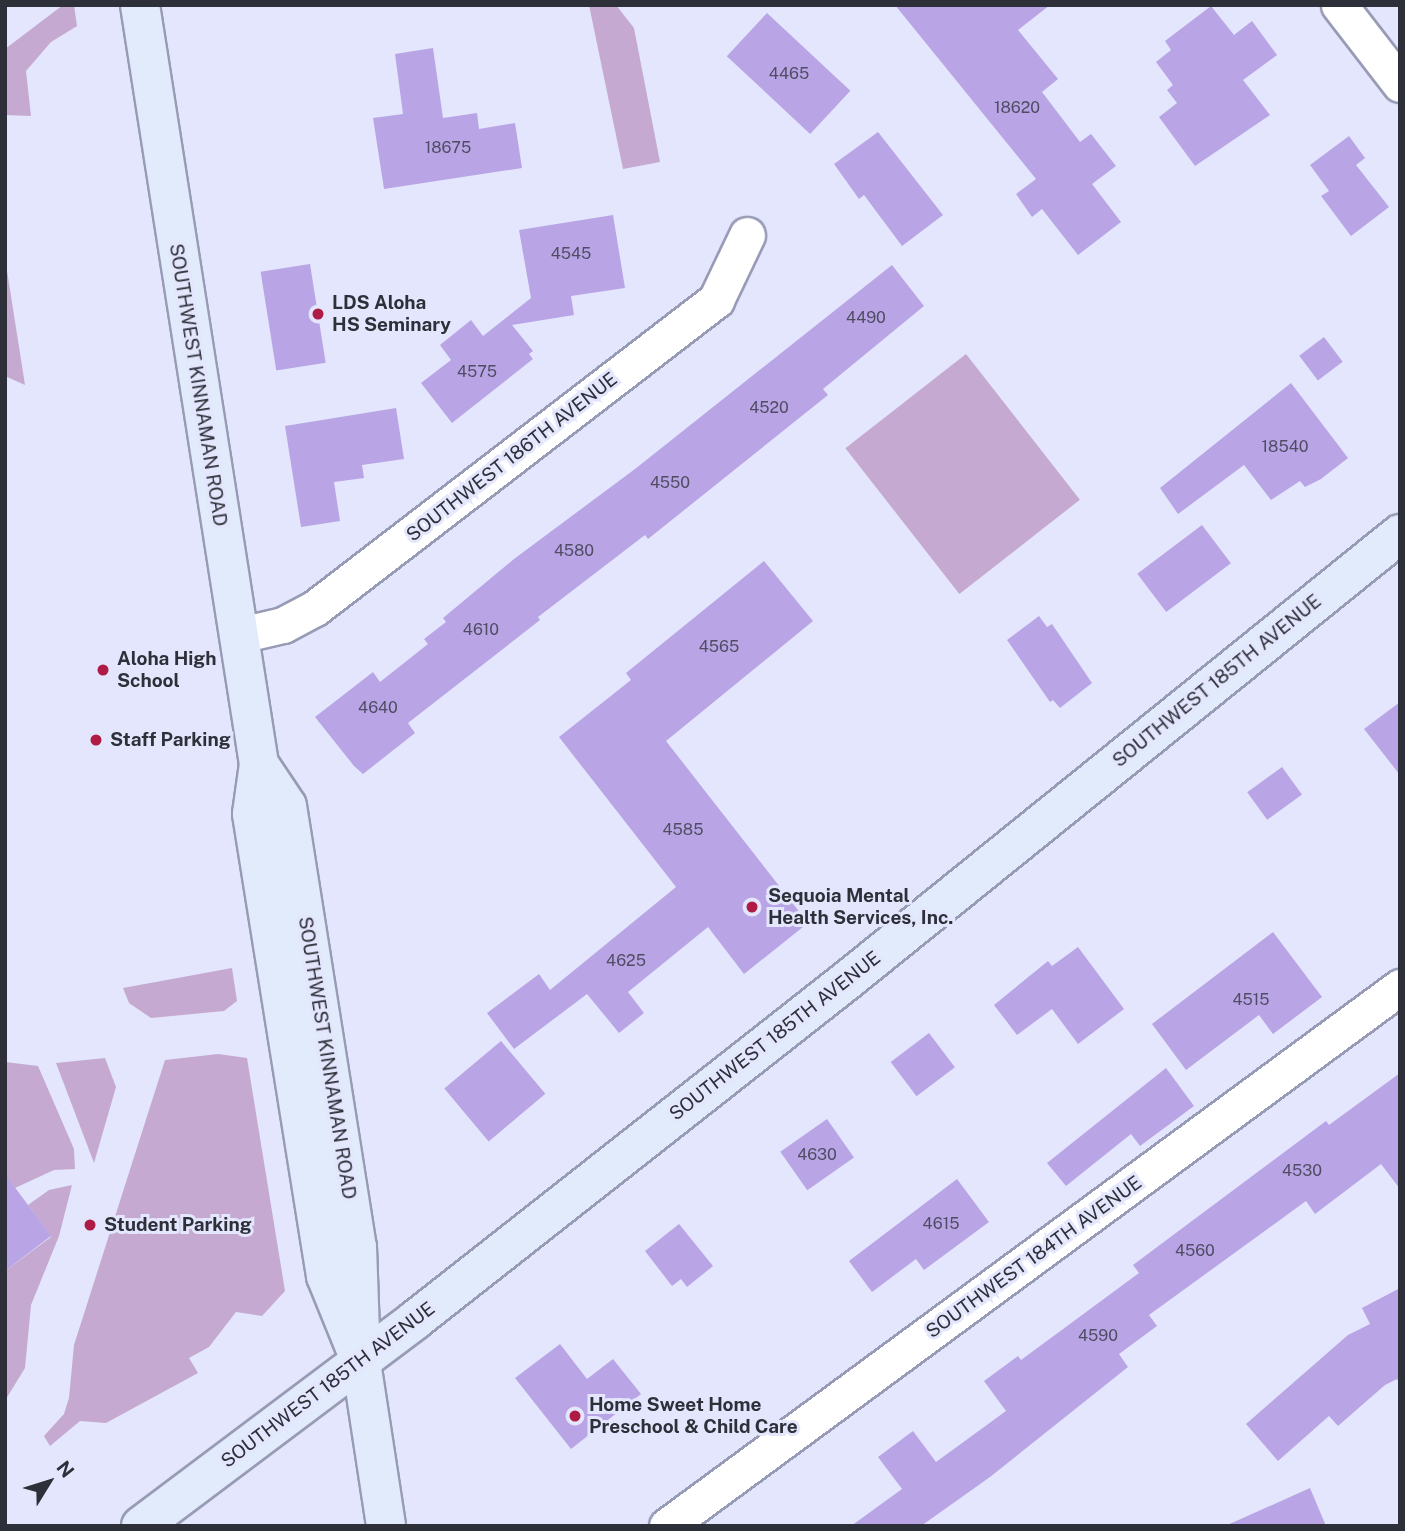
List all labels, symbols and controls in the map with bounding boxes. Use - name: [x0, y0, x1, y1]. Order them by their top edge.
- house number: 4465: [769, 64, 809, 84]
- house number: 18620: [994, 98, 1040, 118]
- house number: 18675: [425, 138, 471, 158]
- street label: SOUTHWEST KINNAMAN ROAD: [164, 242, 232, 528]
- house number: 4545: [551, 244, 591, 264]
- place label: LDS Aloha HS Seminary: [332, 292, 451, 336]
- marker: LDS Aloha HS Seminary: [310, 306, 326, 322]
- house number: 4490: [846, 308, 886, 328]
- house number: 4575: [457, 362, 497, 382]
- street label: SOUTHWEST 186TH AVENUE: [402, 368, 622, 546]
- house number: 4520: [749, 398, 789, 418]
- house number: 18540: [1262, 437, 1308, 457]
- house number: 4550: [650, 473, 690, 493]
- house number: 4580: [554, 541, 594, 561]
- street label: SOUTHWEST 185TH AVENUE: [1108, 590, 1326, 772]
- house number: 4610: [463, 620, 499, 640]
- house number: 4565: [699, 637, 739, 657]
- place label: Aloha High School: [117, 648, 216, 692]
- marker: Aloha High School: [95, 662, 111, 678]
- house number: 4640: [358, 698, 398, 718]
- place label: Staff Parking: [110, 729, 231, 751]
- marker: Staff Parking: [88, 732, 104, 748]
- house number: 4585: [663, 820, 703, 840]
- place label: Sequoia Mental Health Services, Inc.: [768, 885, 954, 929]
- marker: Sequoia Mental Health Services, Inc.: [742, 897, 762, 917]
- street label: SOUTHWEST KINNAMAN ROAD: [293, 915, 361, 1201]
- street label: SOUTHWEST 185TH AVENUE: [665, 946, 885, 1126]
- house number: 4625: [606, 951, 646, 971]
- house number: 4515: [1233, 990, 1269, 1010]
- house number: 4630: [797, 1145, 837, 1165]
- house number: 4530: [1282, 1161, 1322, 1181]
- street label: SOUTHWEST 184TH AVENUE: [922, 1171, 1146, 1343]
- place label: Student Parking: [104, 1214, 252, 1236]
- house number: 4615: [923, 1214, 959, 1234]
- marker: Student Parking: [82, 1217, 98, 1233]
- house number: 4560: [1175, 1241, 1215, 1261]
- street label: SOUTHWEST 185TH AVENUE: [217, 1297, 439, 1473]
- house number: 4590: [1078, 1326, 1118, 1346]
- place label: Home Sweet Home Preschool & Child Care: [589, 1394, 798, 1438]
- marker: Home Sweet Home Preschool & Child Care: [567, 1408, 583, 1424]
- north arrow: [14, 1447, 84, 1517]
- text: N: [52, 1456, 79, 1482]

